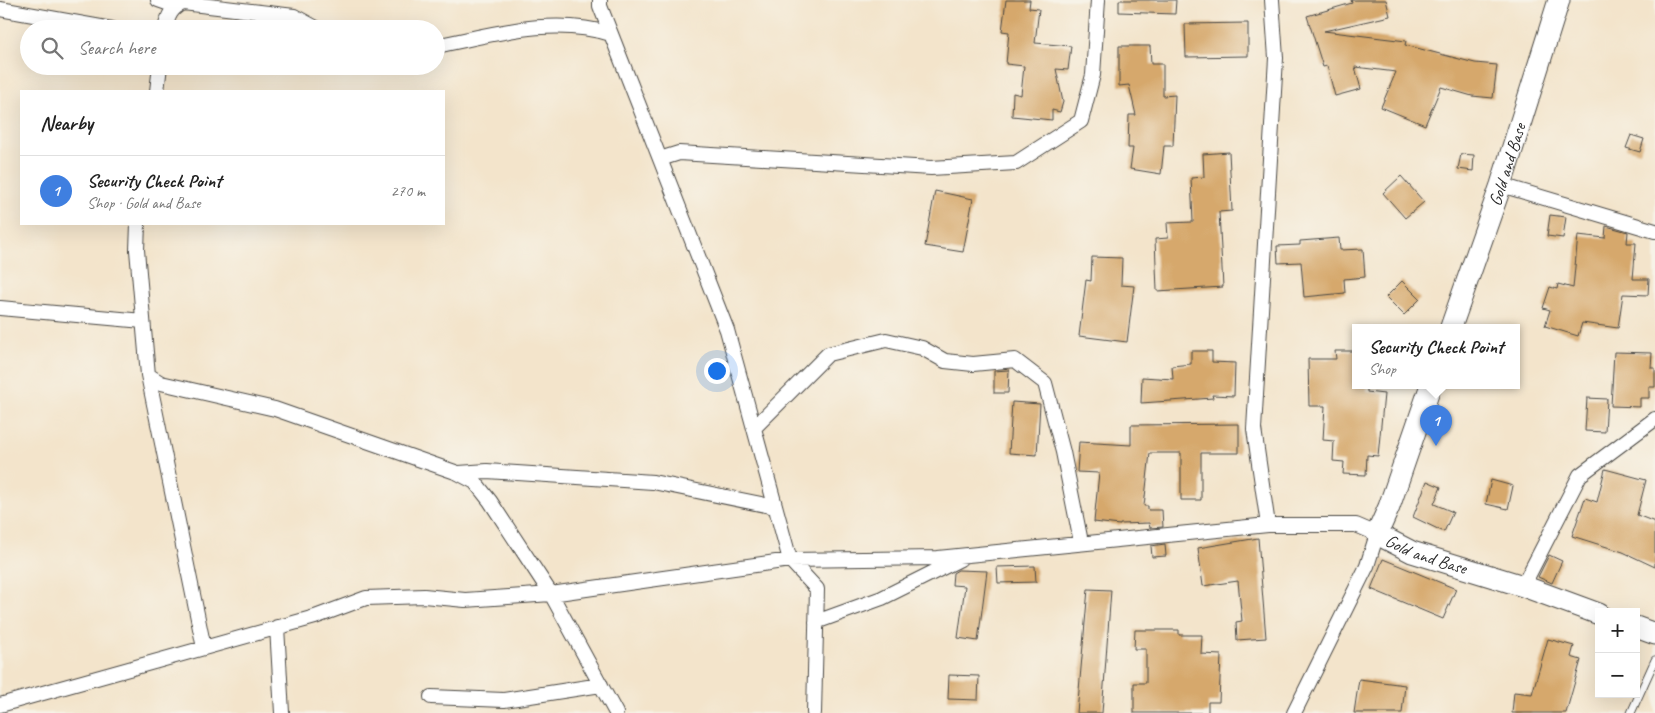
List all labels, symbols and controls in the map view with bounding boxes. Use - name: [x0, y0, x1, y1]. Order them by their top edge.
- search box: [20, 20, 445, 75]
- icon: search: [38, 34, 66, 62]
- text: Search here: [78, 36, 155, 60]
- text: Nearby: [40, 110, 93, 136]
- street label: Gold and Base: [1484, 120, 1531, 209]
- text: Security Check Point: [87, 169, 222, 193]
- text: 1: [52, 181, 60, 201]
- text: 270 m: [391, 181, 425, 201]
- text: Shop · Gold and Base: [87, 193, 201, 213]
- popup: [1352, 324, 1520, 389]
- text: Security Check Point: [1369, 335, 1503, 359]
- your location: [704, 358, 730, 384]
- text: Shop: [1369, 359, 1396, 379]
- pin: 1: [1420, 405, 1452, 446]
- street label: Gold and Base: [1382, 529, 1470, 579]
- map controls: [1595, 608, 1640, 698]
- button: +: [1595, 608, 1640, 653]
- button: −: [1595, 653, 1640, 698]

